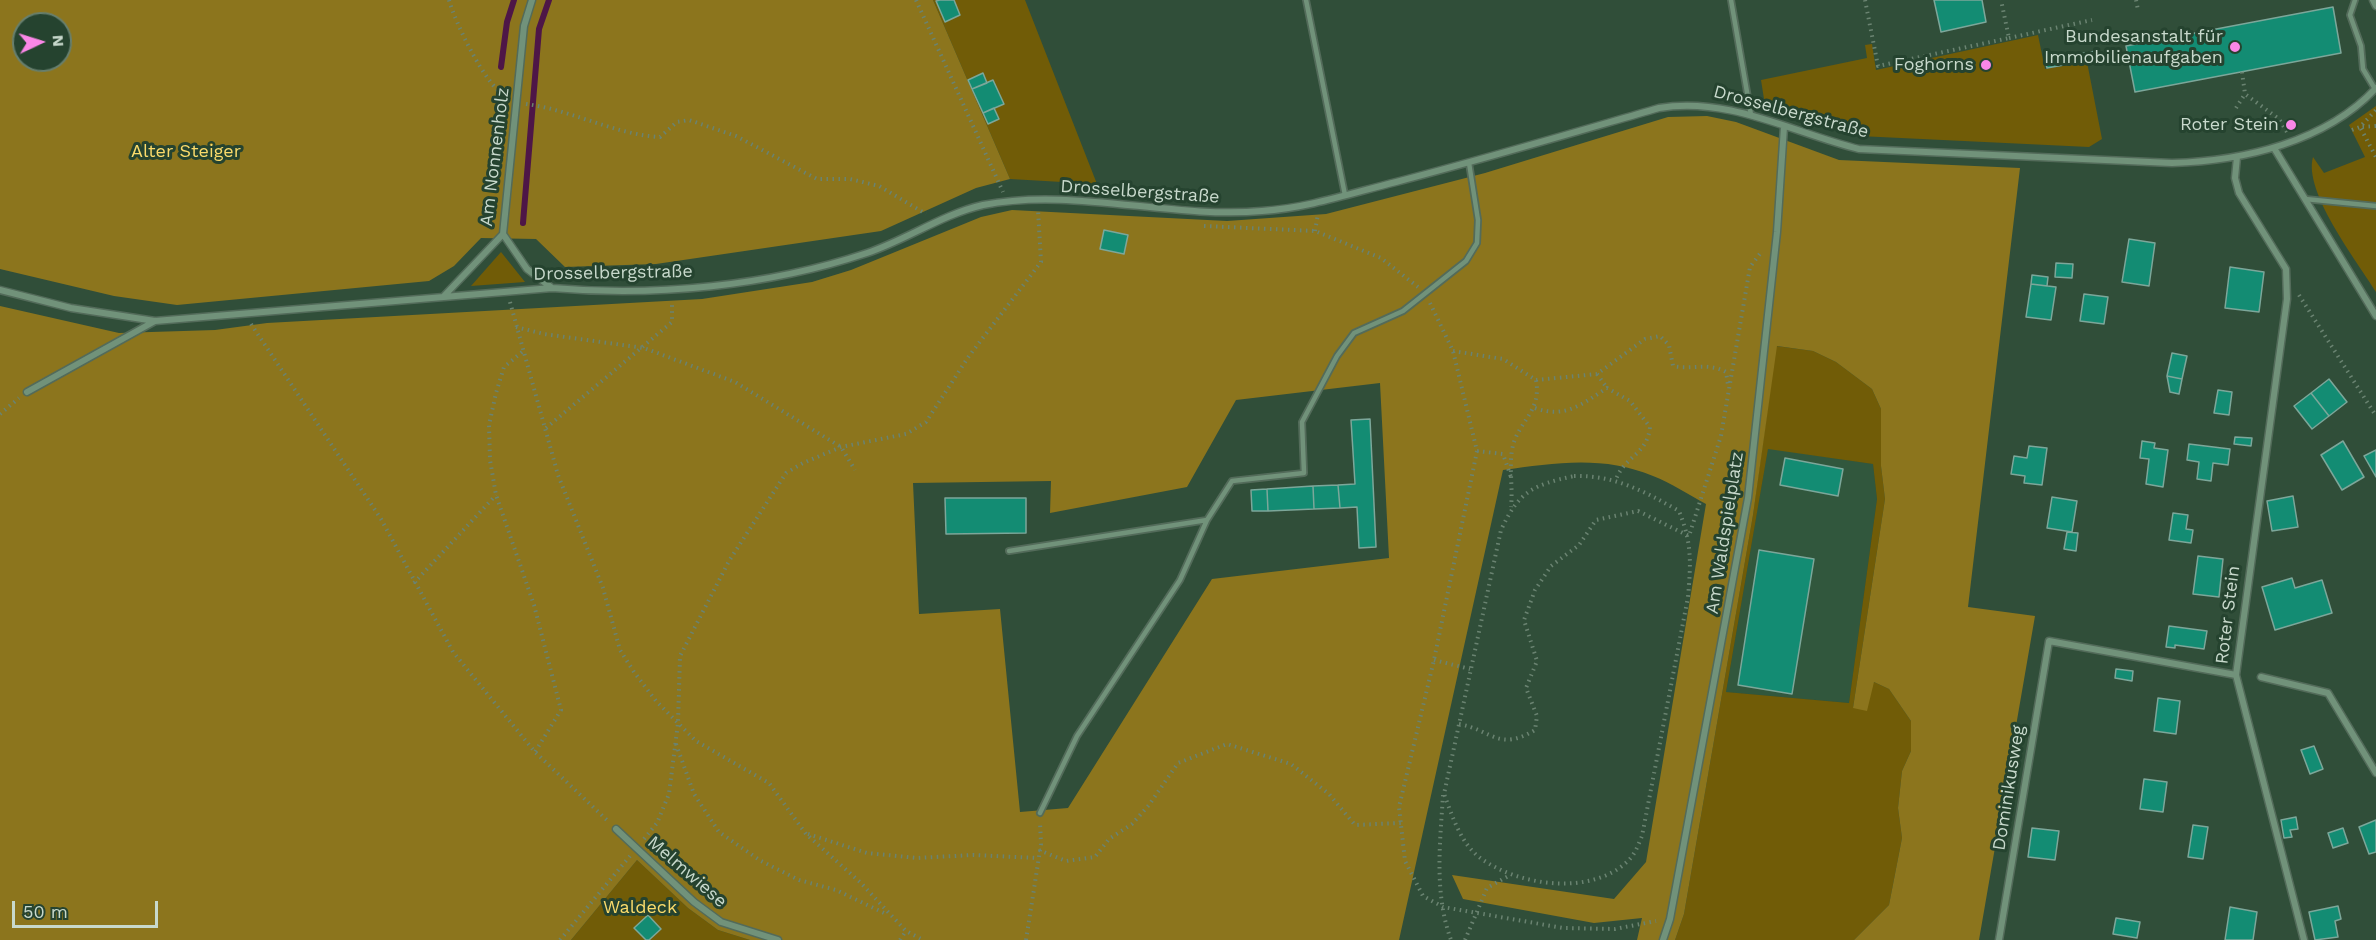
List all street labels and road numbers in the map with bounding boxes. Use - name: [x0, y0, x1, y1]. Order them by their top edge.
- street label: Drosselbergstraße: [1711, 81, 1871, 143]
- street label: Am Nonnenholz: [476, 86, 514, 228]
- street label: Drosselbergstraße: [1060, 176, 1220, 208]
- street label: Drosselbergstraße: [533, 261, 693, 285]
- street label: Am Waldspielplatz: [1702, 450, 1748, 616]
- street label: Roter Stein: [2211, 564, 2245, 666]
- street label: Dominikusweg: [1988, 724, 2030, 852]
- street label: Melmwiese: [643, 832, 731, 912]

